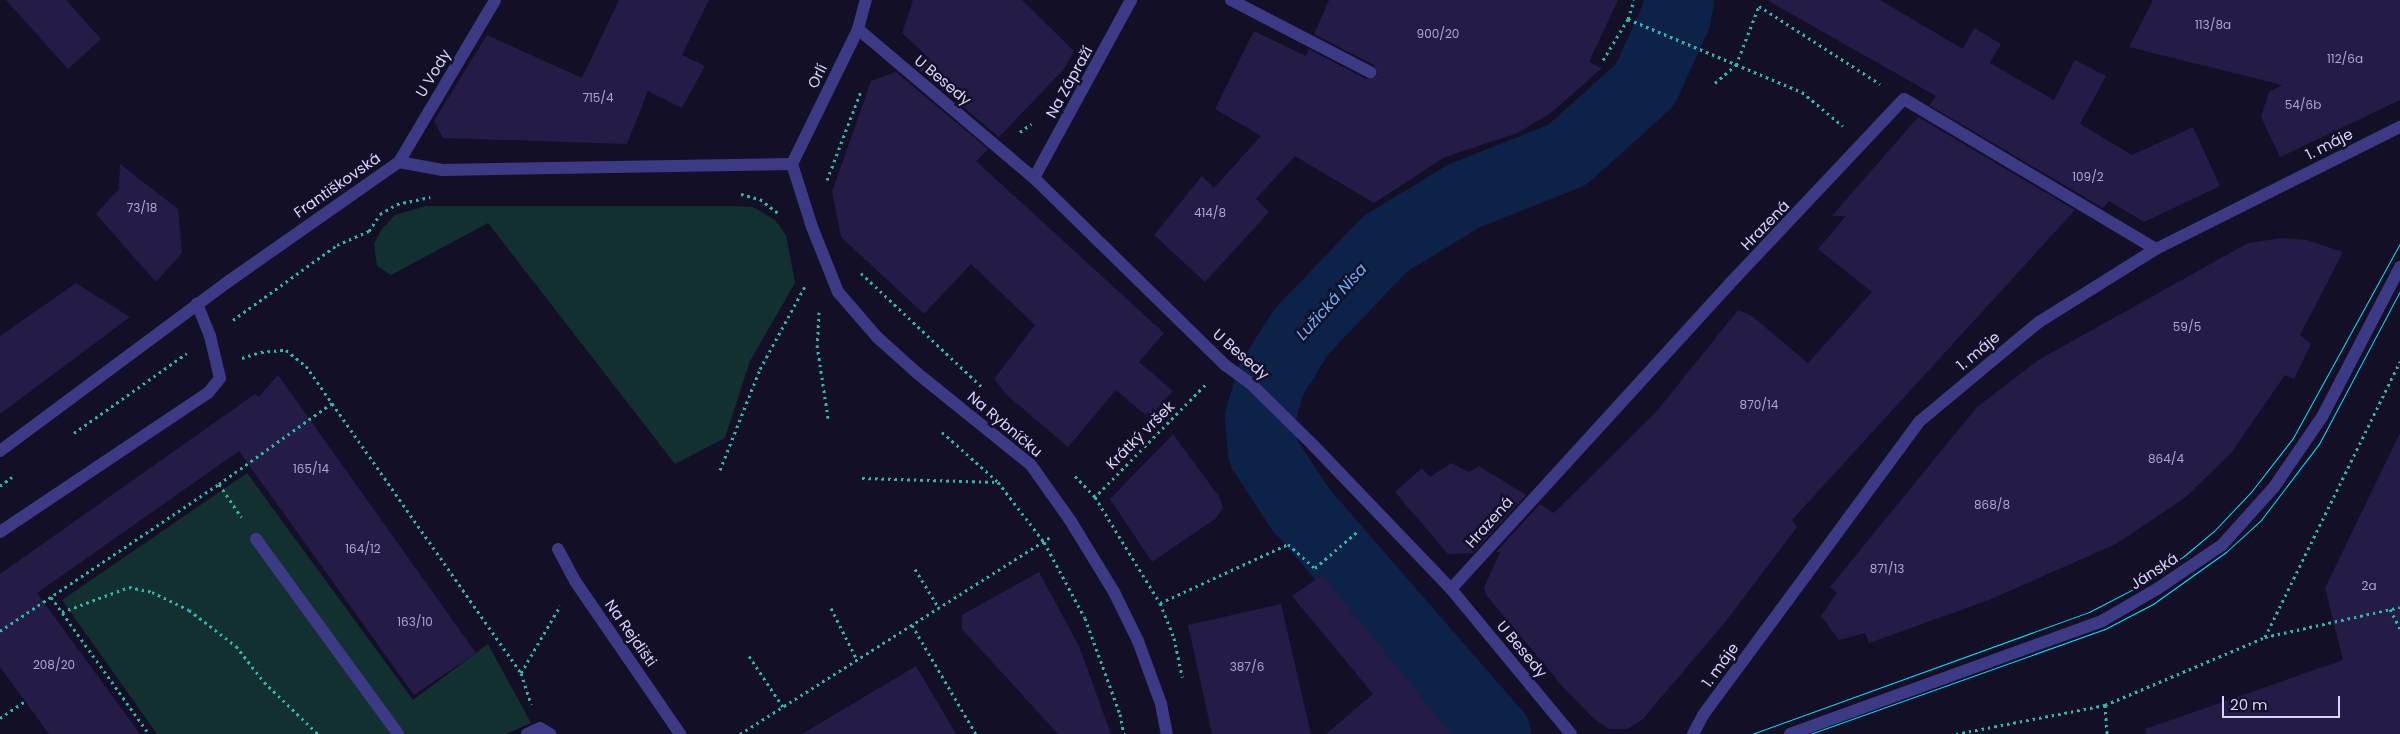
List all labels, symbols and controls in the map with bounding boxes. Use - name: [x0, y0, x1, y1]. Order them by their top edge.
- house number: 113/8a: [2195, 18, 2231, 32]
- house number: 900/20: [1417, 27, 1459, 41]
- street label: Na Zápraží: [1042, 43, 1096, 121]
- street label: U Vody: [412, 46, 454, 100]
- street label: U Besedy: [911, 51, 975, 109]
- house number: 112/6a: [2327, 52, 2363, 66]
- street label: Orlí: [803, 61, 831, 91]
- house number: 715/4: [582, 91, 614, 105]
- house number: 54/6b: [2285, 98, 2321, 112]
- street label: 1. máje: [2302, 125, 2356, 163]
- street label: Františkovská: [290, 149, 384, 221]
- house number: 109/2: [2072, 170, 2104, 184]
- street label: Hrazená: [1737, 196, 1793, 254]
- house number: 73/18: [127, 201, 157, 215]
- house number: 414/8: [1194, 206, 1226, 220]
- water label: Lužická Nisa: [1293, 260, 1371, 344]
- house number: 59/5: [2173, 320, 2201, 334]
- street label: U Besedy: [1209, 325, 1273, 383]
- street label: 1. máje: [1953, 328, 2003, 374]
- street label: Na Rybníčku: [964, 388, 1046, 460]
- street label: Krátký vršek: [1102, 397, 1178, 473]
- house number: 870/14: [1740, 398, 1778, 412]
- house number: 864/4: [2148, 452, 2184, 466]
- house number: 165/14: [293, 462, 329, 476]
- street label: Hrazená: [1462, 493, 1516, 551]
- house number: 868/8: [1974, 498, 2010, 512]
- house number: 164/12: [345, 542, 381, 556]
- street label: Jánská: [2127, 549, 2181, 593]
- house number: 871/13: [1870, 562, 1904, 576]
- house number: 2a: [2361, 579, 2377, 593]
- street label: Na Rejdišti: [601, 596, 661, 670]
- house number: 163/10: [397, 615, 433, 629]
- street label: U Besedy: [1493, 617, 1551, 681]
- street label: 1. máje: [1698, 639, 1742, 691]
- house number: 208/20: [33, 658, 75, 672]
- house number: 387/6: [1230, 660, 1264, 674]
- scale bar: [2225, 686, 2342, 718]
- text: 20 m: [2230, 694, 2268, 715]

